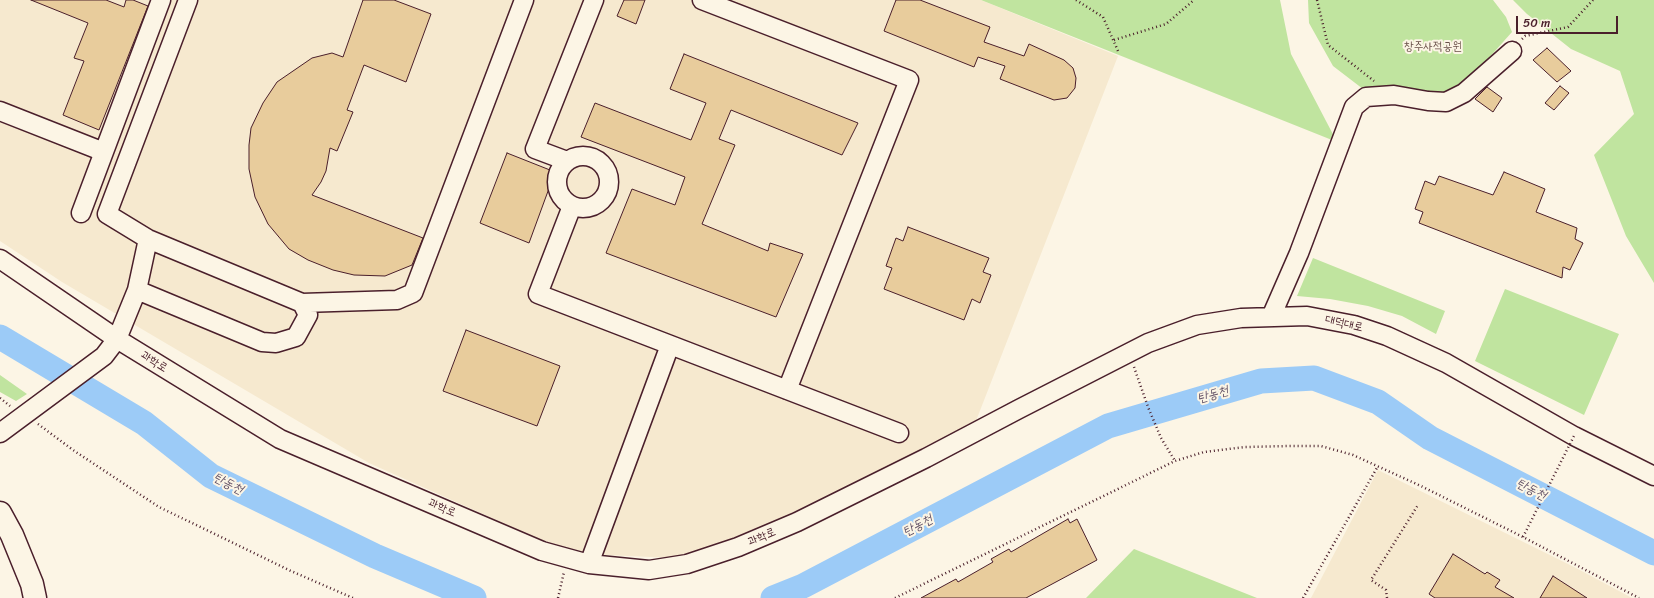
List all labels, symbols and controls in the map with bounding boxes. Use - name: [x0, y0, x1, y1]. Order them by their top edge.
- scale bar: [1518, 8, 1620, 34]
- text: 50 m: [1523, 12, 1550, 34]
- park label: 창주사적공원: [1404, 40, 1462, 54]
- street label: 대덕대로: [1324, 313, 1364, 335]
- street label: 과학로: [138, 348, 170, 376]
- water label: 탄동천: [1196, 383, 1230, 407]
- water label: 탄동천: [210, 470, 246, 498]
- water label: 탄동천: [1513, 476, 1549, 504]
- street label: 과학로: [426, 496, 458, 520]
- water label: 탄동천: [900, 512, 936, 540]
- street label: 과학로: [746, 525, 778, 549]

